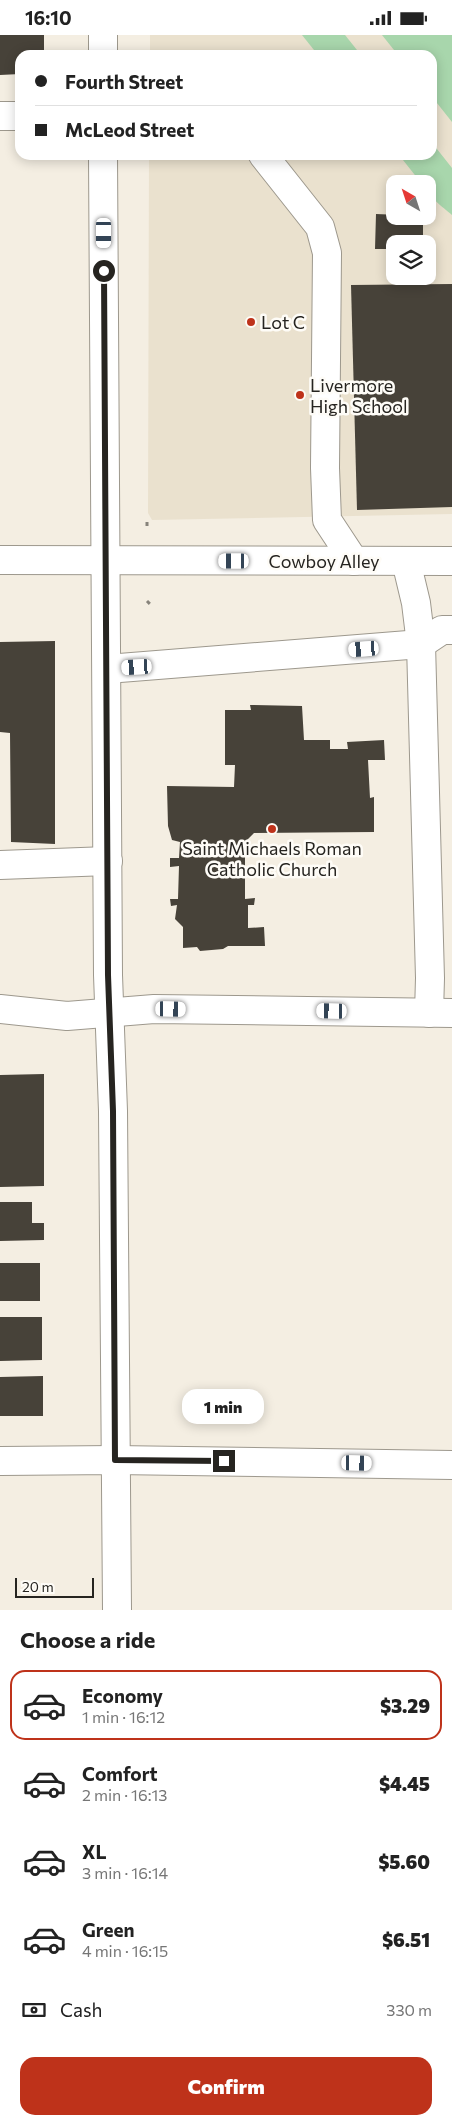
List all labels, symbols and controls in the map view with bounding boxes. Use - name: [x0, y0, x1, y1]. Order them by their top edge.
- text: 16:10: [25, 6, 72, 29]
- text: Fourth Street: [65, 70, 183, 93]
- text: McLeod Street: [65, 118, 194, 141]
- north arrow: [386, 175, 436, 225]
- map controls: [386, 175, 436, 285]
- car: [96, 218, 111, 248]
- button: layers: [386, 235, 436, 285]
- route start: [93, 260, 115, 282]
- place label: Lot C: [261, 311, 305, 333]
- marker: Lot C: [245, 316, 257, 328]
- place label: Livermore High School: [310, 374, 408, 417]
- marker: Livermore High School: [294, 389, 306, 401]
- street label: Cowboy Alley: [268, 550, 380, 572]
- car: [219, 554, 249, 569]
- car: [348, 640, 379, 658]
- car: [121, 659, 152, 675]
- marker: Saint Michaels Roman Catholic Church: [266, 823, 278, 835]
- place label: Saint Michaels Roman Catholic Church: [182, 837, 362, 880]
- car: [155, 1001, 186, 1017]
- car: [316, 1003, 347, 1019]
- callout: 1 min: [183, 1389, 265, 1423]
- text: 1 min: [204, 1397, 242, 1416]
- route end: [213, 1450, 235, 1472]
- car: [341, 1455, 372, 1471]
- scale bar: [15, 1575, 94, 1598]
- text: 20 m: [22, 1578, 54, 1595]
- text: Choose a ride: [20, 1626, 155, 1653]
- icon: car: [22, 1683, 67, 1728]
- text: Economy: [82, 1684, 163, 1707]
- text: $3.29: [380, 1694, 430, 1717]
- text: 1 min · 16:12: [82, 1707, 165, 1726]
- icon: car: [22, 1761, 67, 1806]
- text: Comfort: [82, 1762, 158, 1785]
- text: $4.45: [379, 1772, 430, 1795]
- text: 2 min · 16:13: [82, 1785, 167, 1804]
- icon: car: [22, 1839, 67, 1884]
- text: XL: [82, 1840, 107, 1863]
- text: $5.60: [378, 1850, 430, 1873]
- text: 3 min · 16:14: [82, 1863, 168, 1882]
- icon: car: [22, 1917, 67, 1962]
- text: Green: [82, 1918, 134, 1941]
- text: $6.51: [382, 1928, 430, 1951]
- text: 4 min · 16:15: [82, 1941, 168, 1960]
- icon: cash: [20, 1996, 48, 2024]
- text: Cash: [60, 1998, 102, 2021]
- text: 330 m: [386, 2000, 432, 2019]
- button: Confirm: [20, 2057, 432, 2115]

